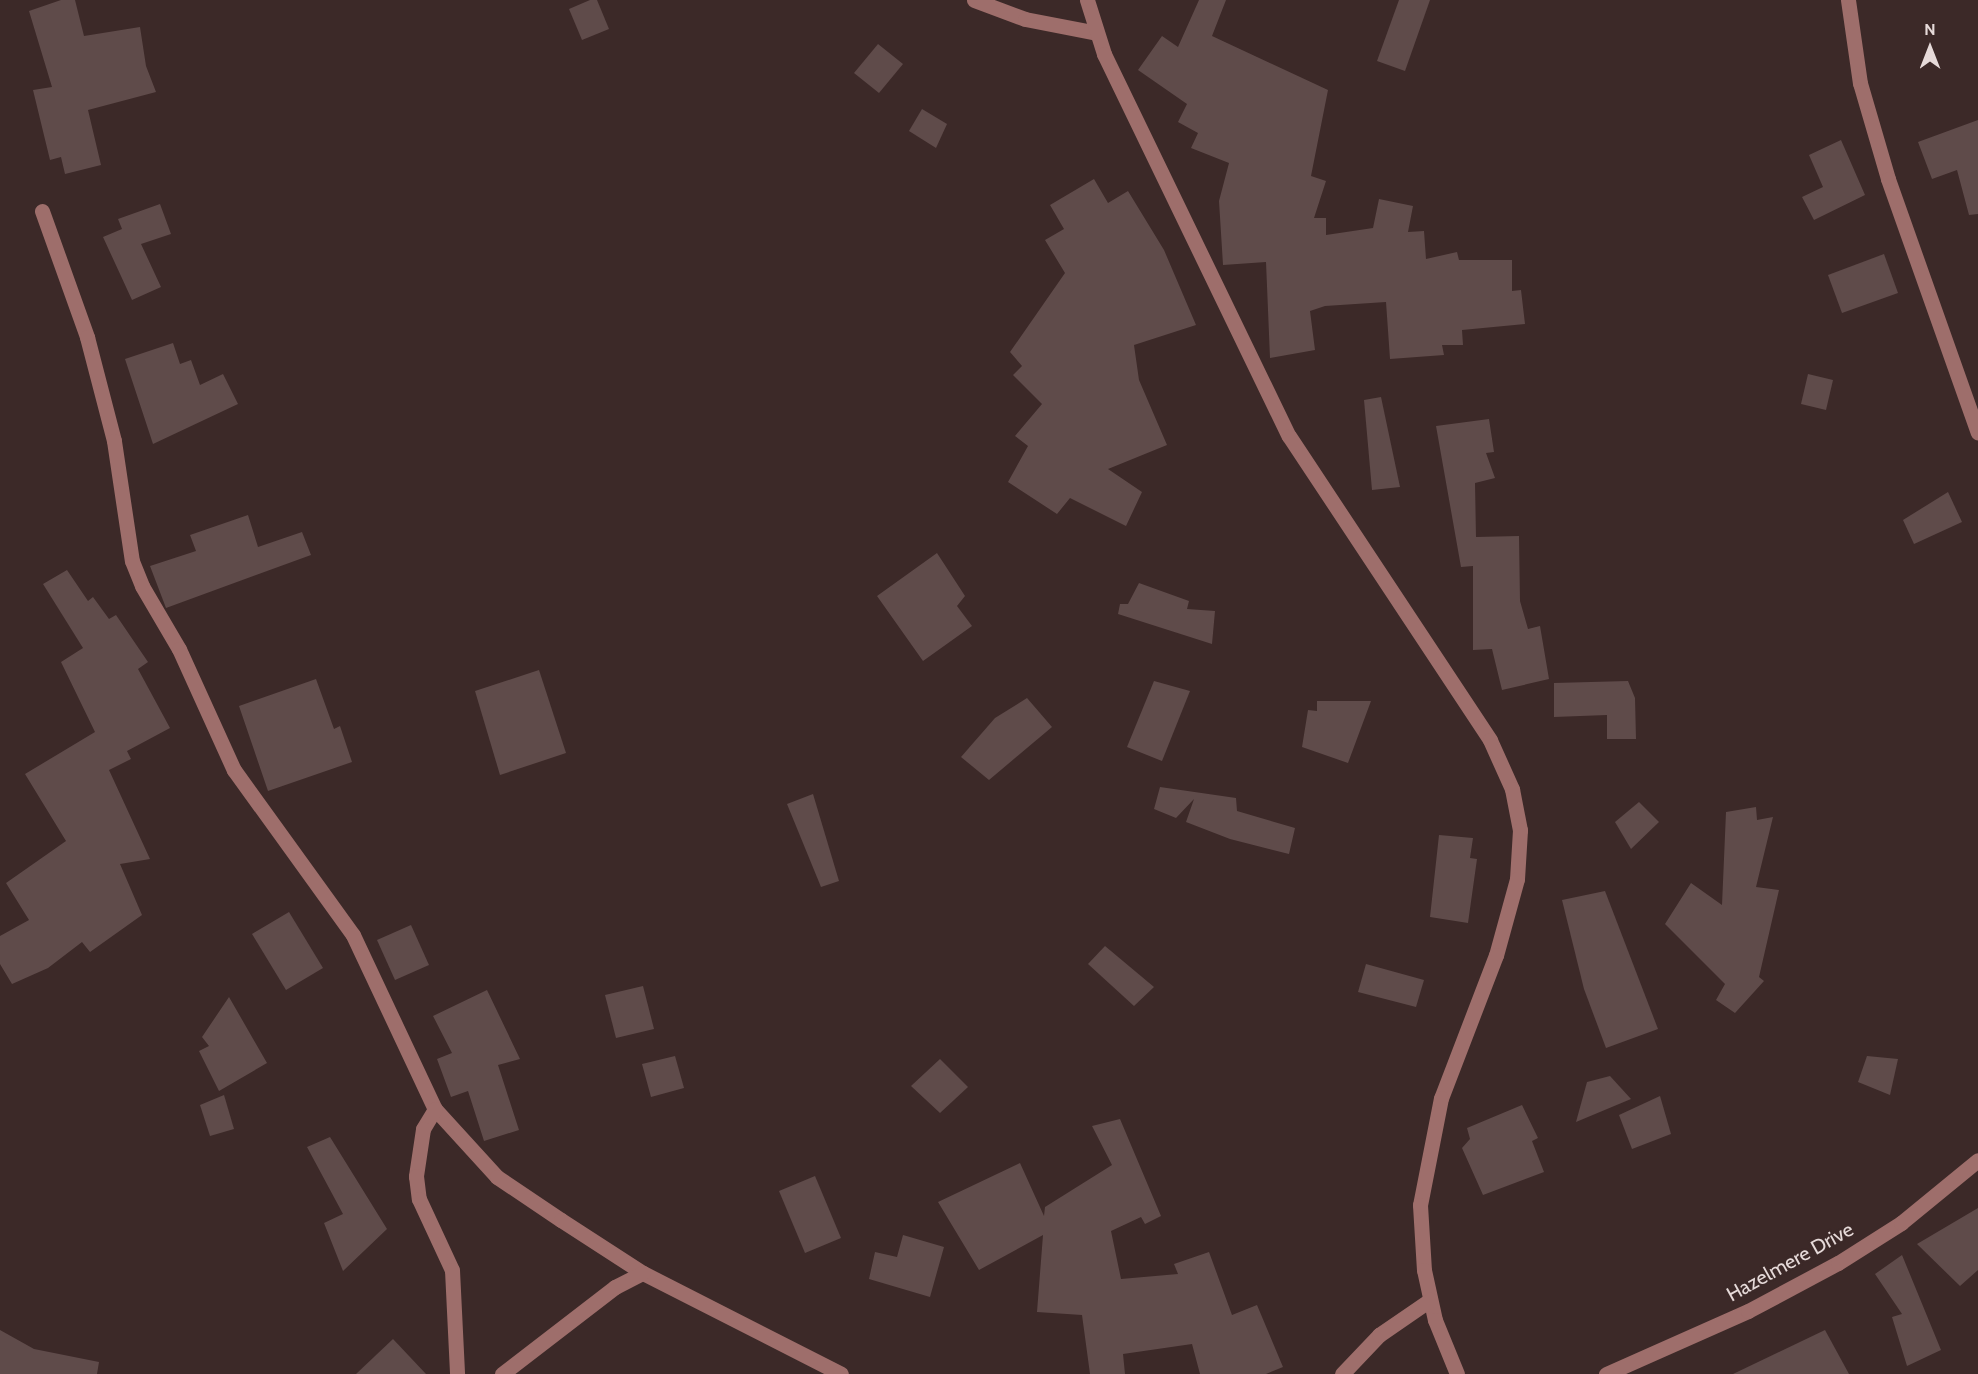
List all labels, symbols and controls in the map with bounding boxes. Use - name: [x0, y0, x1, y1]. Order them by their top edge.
- north arrow: [1900, 18, 1960, 78]
- text: N: [1924, 20, 1936, 39]
- street label: Hazelmere Drive: [1722, 1217, 1858, 1307]

